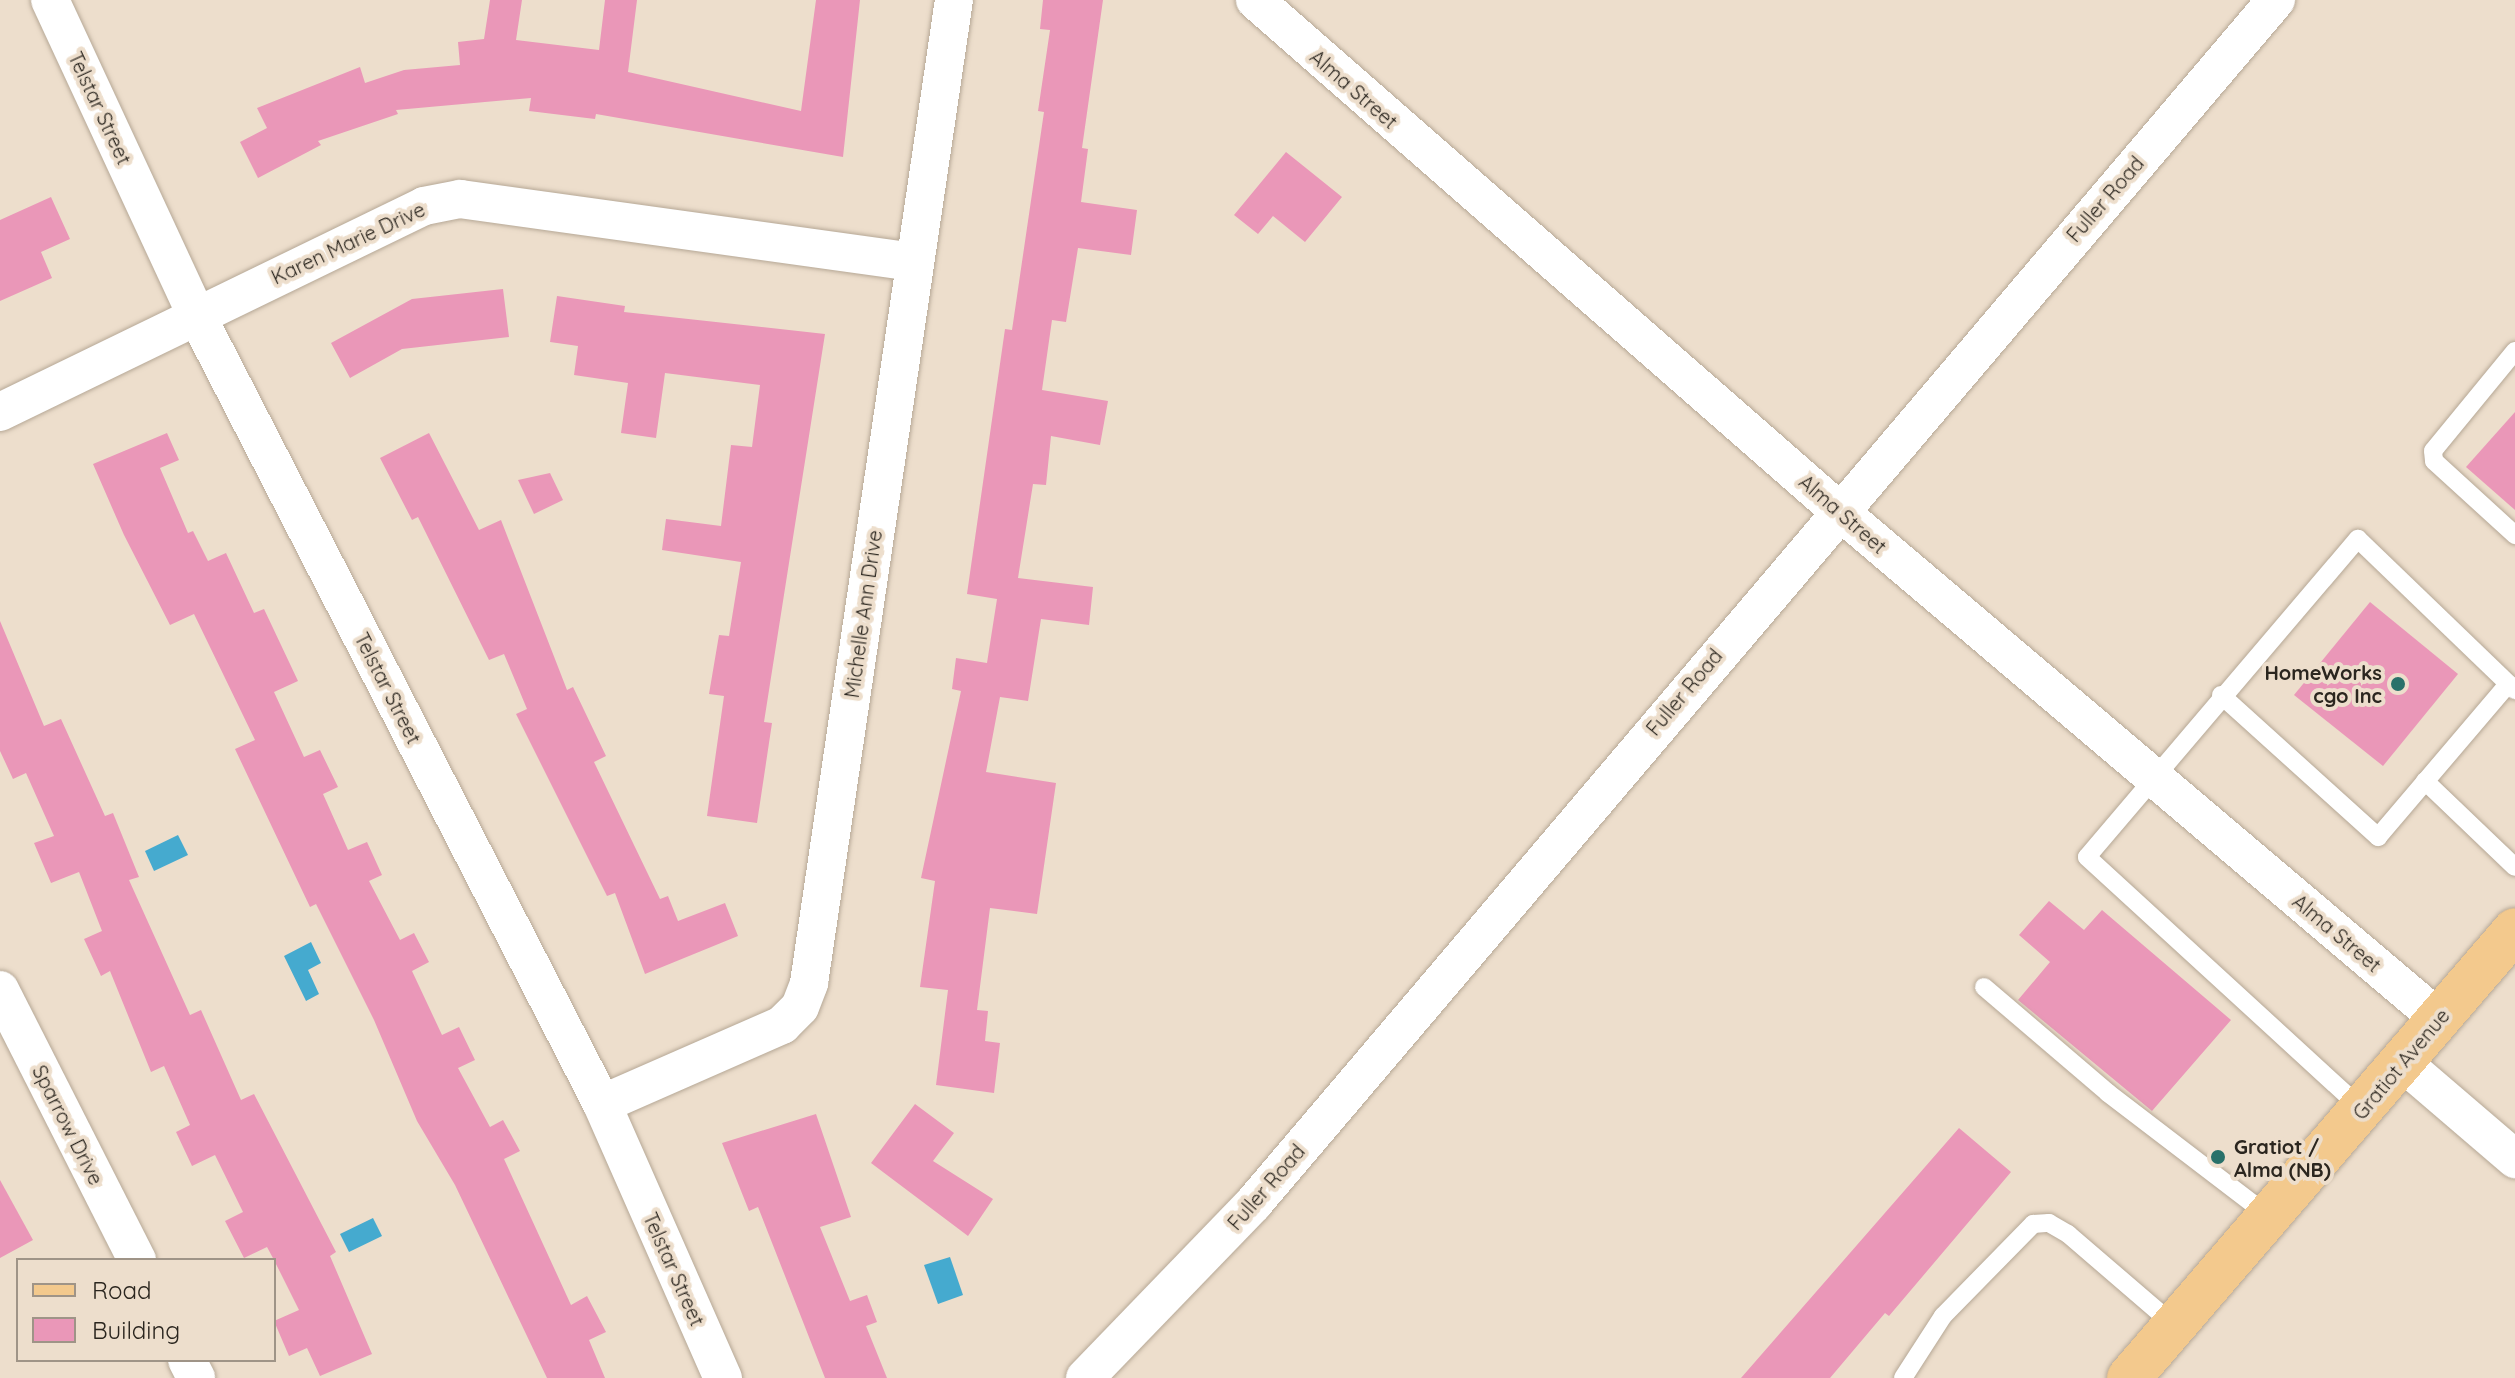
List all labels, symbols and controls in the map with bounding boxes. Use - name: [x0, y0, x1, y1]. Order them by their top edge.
- street label: Alma Street: [1305, 45, 1403, 133]
- street label: Telstar Street: [63, 48, 137, 168]
- street label: Fuller Road: [2061, 151, 2149, 247]
- street label: Karen Marie Drive: [267, 197, 429, 289]
- street label: Alma Street: [1794, 470, 1892, 558]
- street label: Michelle Ann Drive: [839, 529, 887, 699]
- street label: Telstar Street: [350, 628, 426, 748]
- street label: Fuller Road: [1641, 644, 1727, 740]
- place label: HomeWorks cgo Inc: [2264, 660, 2382, 707]
- marker: HomeWorks cgo Inc: [2389, 675, 2407, 693]
- street label: Alma Street: [2288, 889, 2386, 977]
- street label: Gratiot Avenue: [2348, 1004, 2454, 1124]
- street label: Sparrow Drive: [28, 1061, 108, 1189]
- place label: Gratiot / Alma (NB): [2234, 1134, 2331, 1181]
- street label: Fuller Road: [1222, 1139, 1310, 1235]
- marker: Gratiot / Alma (NB): [2209, 1148, 2227, 1166]
- street label: Telstar Street: [638, 1209, 710, 1329]
- legend: [16, 1258, 276, 1362]
- text: Road: [92, 1275, 152, 1305]
- text: Building: [92, 1315, 180, 1345]

